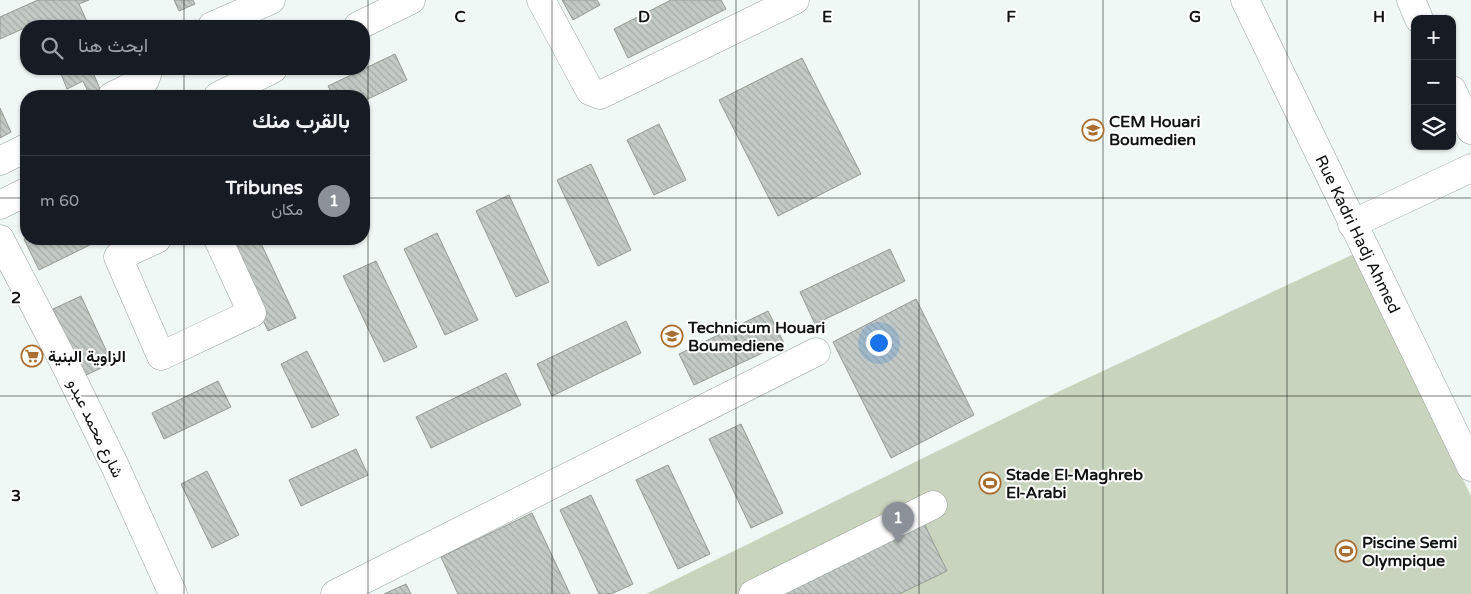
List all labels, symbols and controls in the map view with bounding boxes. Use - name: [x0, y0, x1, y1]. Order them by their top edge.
- text: C: [454, 7, 466, 27]
- text: D: [638, 7, 650, 27]
- text: E: [822, 7, 832, 27]
- text: F: [1006, 7, 1016, 27]
- text: G: [1189, 7, 1201, 27]
- text: H: [1373, 7, 1385, 27]
- map controls: [1411, 15, 1456, 150]
- button: +: [1411, 15, 1456, 60]
- search box: [20, 20, 370, 75]
- icon: search: [38, 34, 66, 62]
- text: ابحث هنا: [78, 35, 148, 57]
- button: −: [1411, 60, 1456, 105]
- button: layers: [1411, 105, 1456, 150]
- text: بالقرب منك: [252, 109, 350, 134]
- place label: CEM Houari Boumedien: [1109, 112, 1200, 150]
- school or university icon: CEM Houari Boumedien: [1081, 118, 1105, 142]
- street label: Rue Kadri Hadj Ahmed: [1311, 152, 1404, 317]
- text: Tribunes: [226, 177, 303, 199]
- text: 60 m: [40, 191, 79, 211]
- text: 1: [329, 191, 339, 211]
- text: مكان: [271, 200, 303, 220]
- text: 2: [11, 288, 21, 308]
- place label: Technicum Houari Boumediene: [687, 318, 825, 356]
- school or university icon: Technicum Houari Boumediene: [660, 324, 684, 348]
- your location: [866, 330, 892, 356]
- supermarket icon: الزاوية البنية: [20, 344, 44, 368]
- place label: الزاوية البنية: [48, 347, 126, 367]
- street label: شارع محمد عبدو: [62, 376, 128, 481]
- place label: Stade El-Maghreb El-Arabi: [1006, 465, 1143, 503]
- sports icon: Stade El-Maghreb El-Arabi: [978, 471, 1002, 495]
- text: 3: [11, 486, 21, 506]
- pin: 1: [882, 502, 914, 543]
- place label: Piscine Semi Olympique: [1362, 533, 1457, 571]
- sports icon: Piscine Semi Olympique: [1334, 539, 1358, 563]

